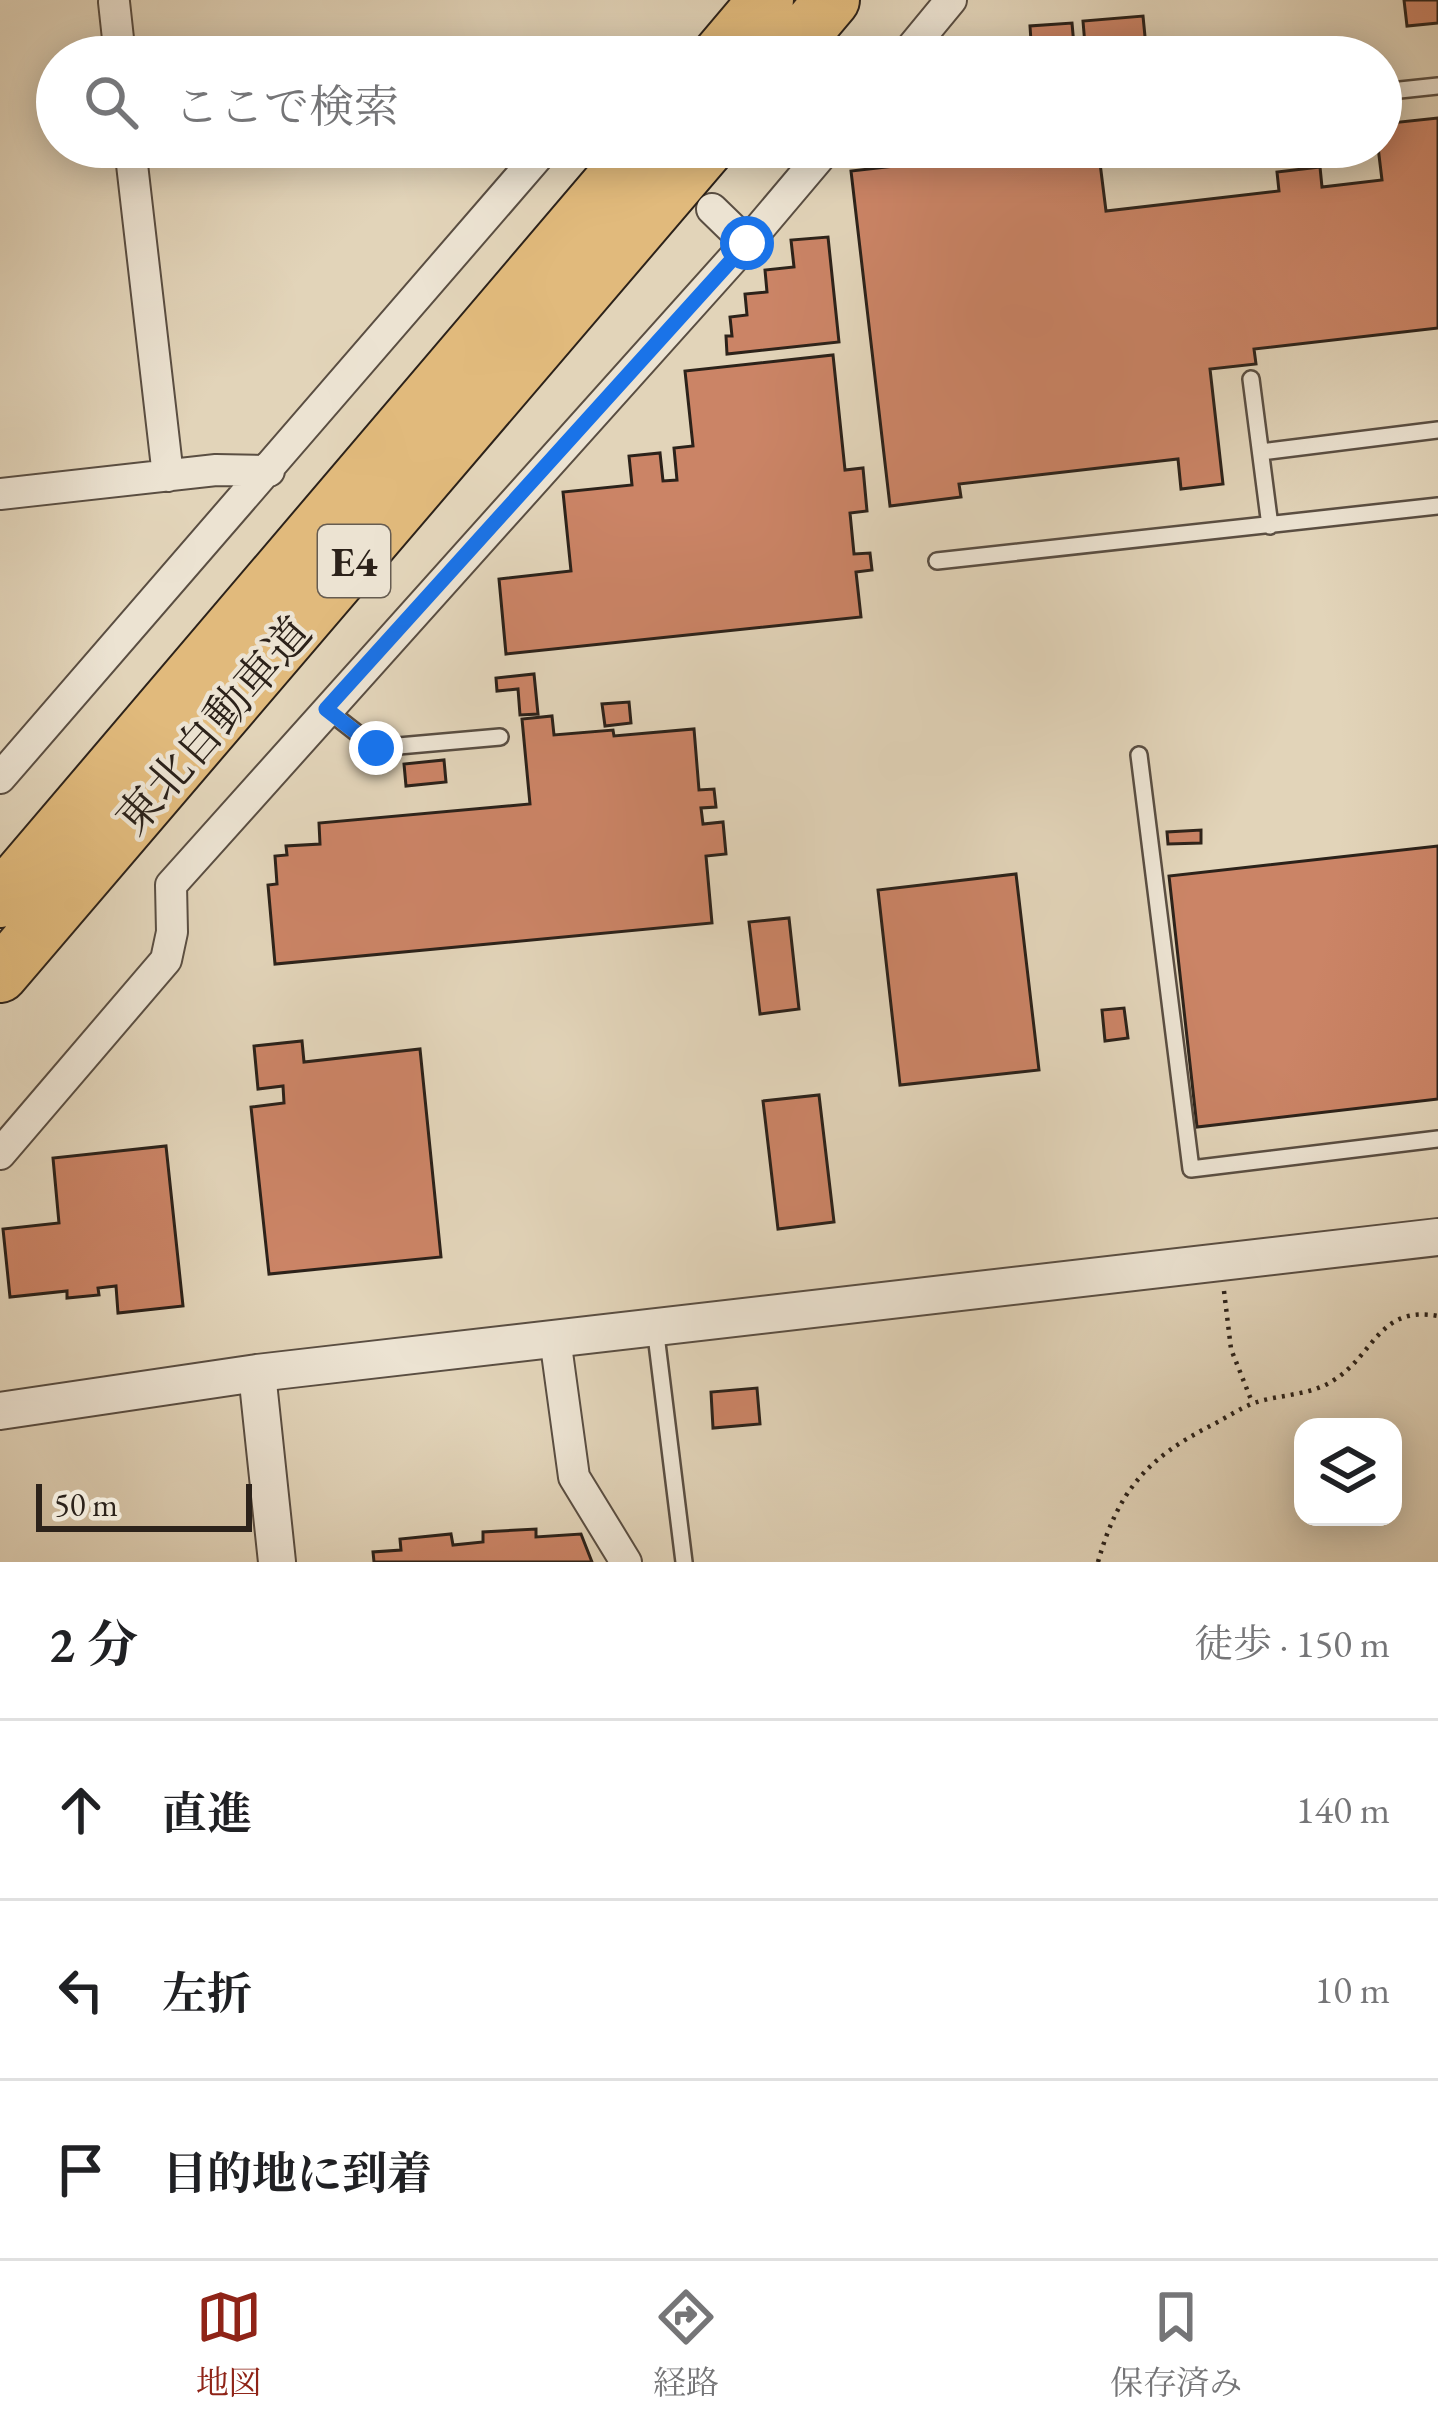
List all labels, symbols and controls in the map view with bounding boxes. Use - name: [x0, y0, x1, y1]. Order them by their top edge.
- search box: [36, 36, 1402, 168]
- icon: search: [78, 69, 144, 135]
- text: ここで検索: [174, 77, 399, 135]
- route start: [720, 216, 774, 270]
- road number: E4: [318, 525, 390, 597]
- street label: 東北自動車道: [103, 604, 323, 846]
- route end: [349, 721, 403, 775]
- map controls: [1294, 1418, 1402, 1526]
- button: layers: [1294, 1418, 1402, 1526]
- scale bar: [36, 1478, 252, 1531]
- text: 50 m: [54, 1483, 118, 1526]
- text: 2 分: [48, 1611, 138, 1677]
- text: 徒歩 · 150 m: [1194, 1618, 1390, 1669]
- icon: ahead: [48, 1777, 114, 1843]
- text: 直進: [162, 1784, 252, 1842]
- text: 140 m: [1296, 1784, 1390, 1835]
- icon: left: [48, 1957, 114, 2023]
- text: 左折: [162, 1964, 252, 2022]
- text: 10 m: [1314, 1964, 1390, 2015]
- icon: arrive: [48, 2137, 114, 2203]
- text: 目的地に到着: [162, 2144, 432, 2202]
- tab: 地図: [196, 2284, 262, 2404]
- tab: 経路: [653, 2284, 719, 2404]
- tab: 保存済み: [1110, 2284, 1242, 2404]

